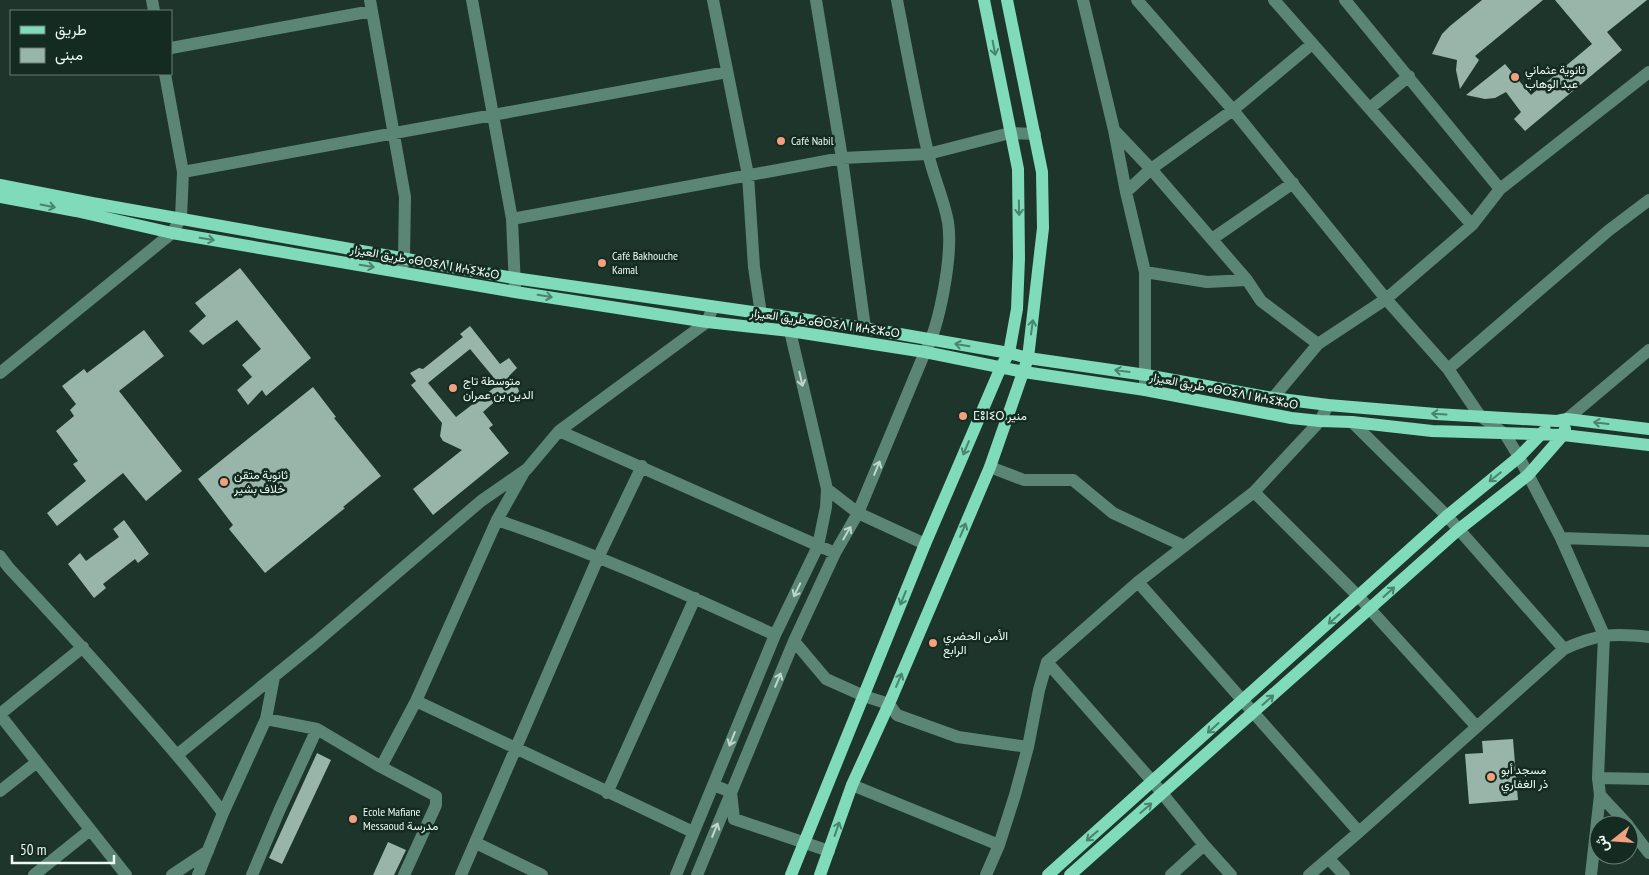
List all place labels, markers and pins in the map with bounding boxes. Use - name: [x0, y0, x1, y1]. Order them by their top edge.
- place label: ثانوية عثماني عبد الوهاب: [1525, 62, 1585, 92]
- marker: ثانوية عثماني عبد الوهاب: [1509, 71, 1521, 83]
- place label: Café Nabil: [791, 133, 834, 148]
- marker: Café Nabil: [775, 135, 787, 147]
- place label: Café Bakhouche Kamal: [612, 248, 678, 277]
- marker: Café Bakhouche Kamal: [596, 257, 608, 269]
- place label: متوسطة تاج الدين بن عمران: [463, 373, 534, 403]
- marker: متوسطة تاج الدين بن عمران: [447, 382, 459, 394]
- place label: ⵎⵓⵏⵉⵔ منير: [973, 408, 1027, 424]
- marker: ⵎⵓⵏⵉⵔ منير: [957, 410, 969, 422]
- place label: ثانوية متقن خلاف بشير: [233, 467, 288, 497]
- marker: ثانوية متقن خلاف بشير: [218, 476, 230, 488]
- place label: الأمن الحضري الرابع: [943, 628, 1008, 659]
- marker: الأمن الحضري الرابع: [927, 637, 939, 649]
- place label: مسجد أبو ذر الغفاري: [1501, 762, 1548, 794]
- marker: مسجد أبو ذر الغفاري: [1485, 771, 1497, 783]
- place label: Ecole Mafiane Messaoud مدرسة: [363, 804, 438, 834]
- marker: Ecole Mafiane Messaoud مدرسة: [347, 813, 359, 825]

